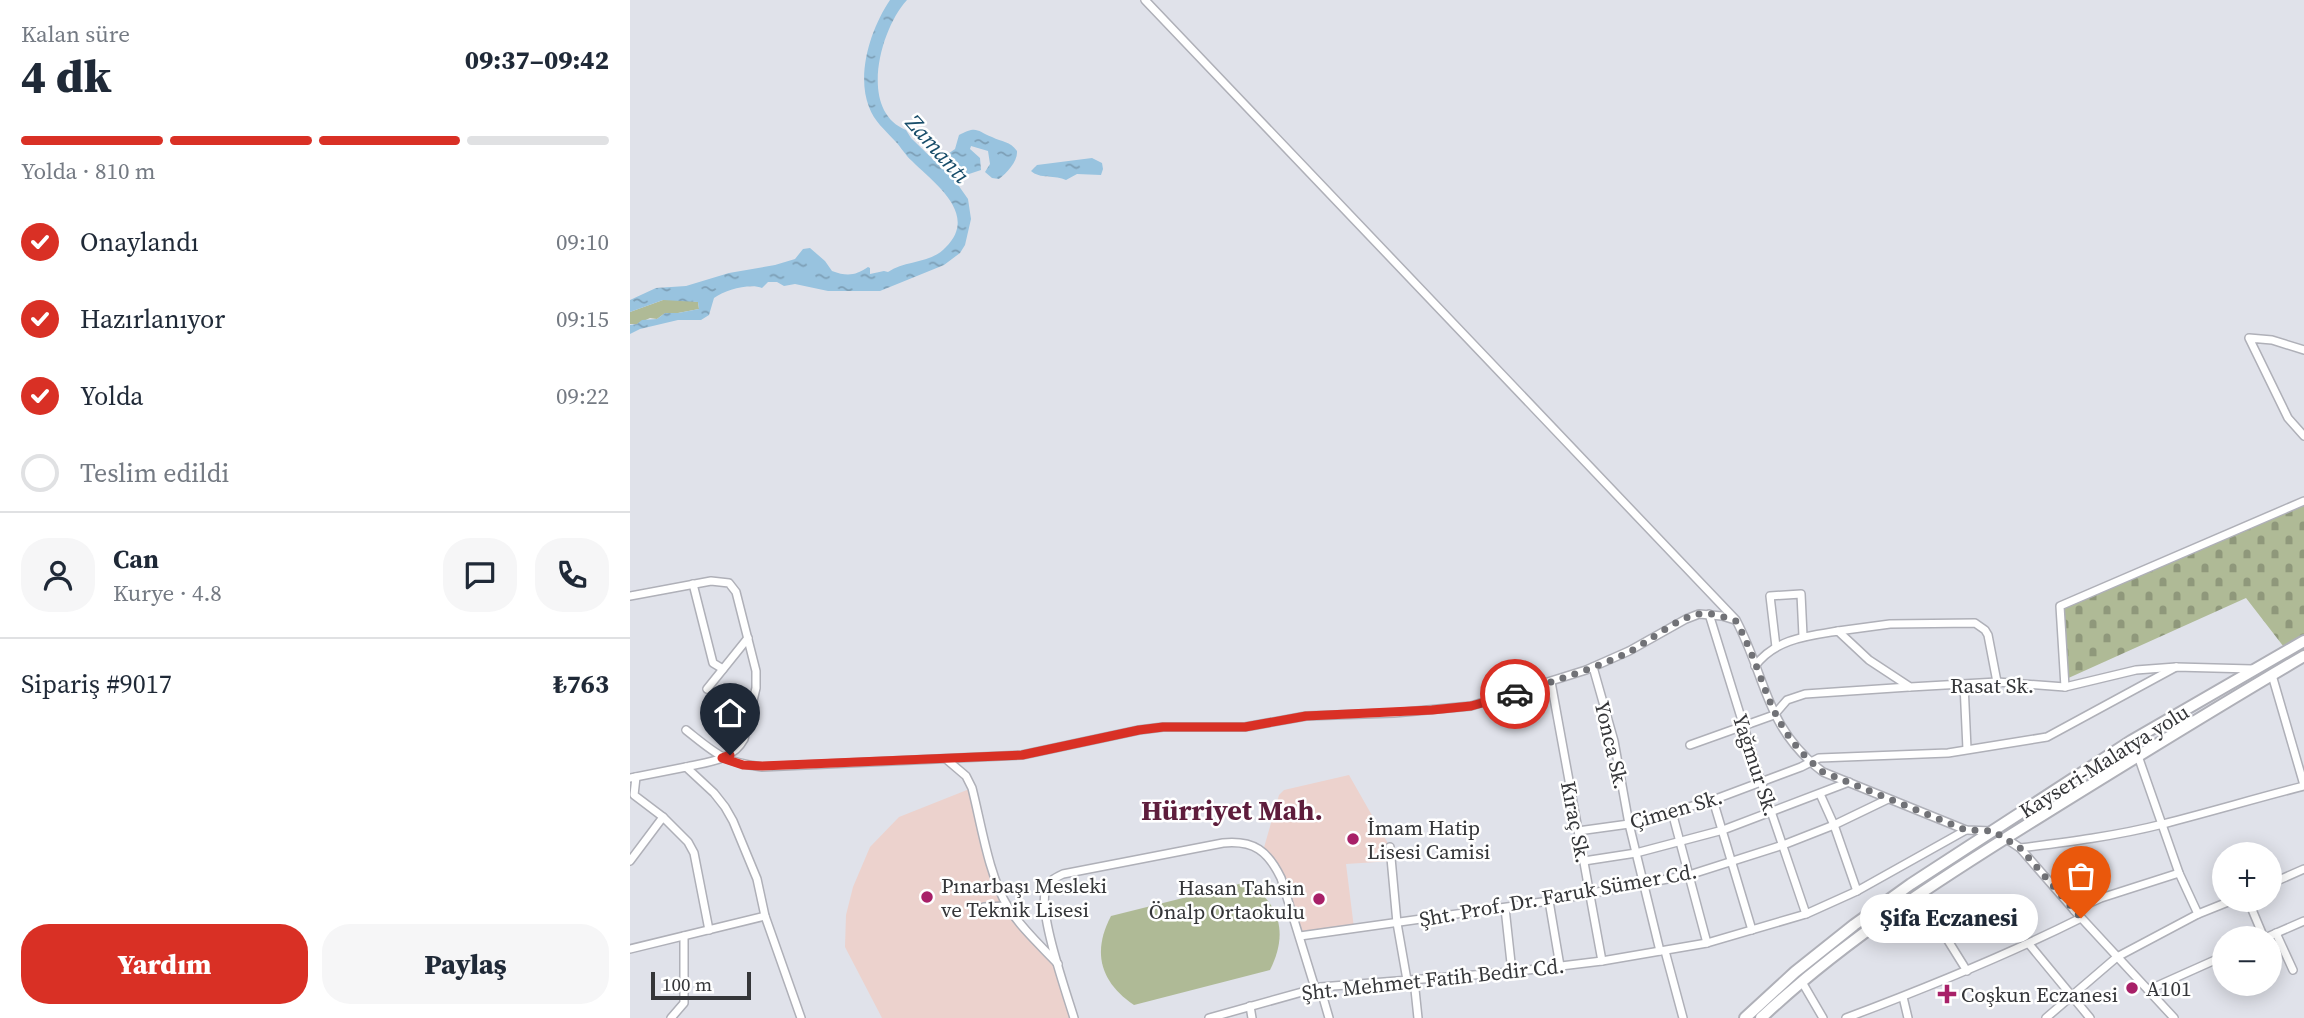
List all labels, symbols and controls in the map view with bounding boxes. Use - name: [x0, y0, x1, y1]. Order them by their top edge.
- text: Kalan süre: [21, 18, 130, 50]
- text: 09:37–09:42: [465, 42, 609, 78]
- text: 4 dk: [21, 44, 112, 107]
- water label: Zamantı: [898, 107, 978, 190]
- text: Yolda · 810 m: [21, 155, 155, 187]
- icon: check: [21, 223, 59, 261]
- text: Onaylandı: [80, 224, 199, 260]
- text: 09:10: [556, 226, 609, 258]
- icon: check: [21, 300, 59, 338]
- text: Hazırlanıyor: [80, 301, 225, 337]
- text: 09:15: [556, 303, 609, 335]
- icon: check: [21, 377, 59, 415]
- text: Yolda: [80, 378, 144, 414]
- text: 09:22: [556, 380, 609, 412]
- text: Teslim edildi: [80, 455, 229, 491]
- button: person: [21, 538, 95, 612]
- button: chat: [443, 538, 517, 612]
- button: phone: [535, 538, 609, 612]
- text: Can: [113, 541, 159, 577]
- text: Kurye · 4.8: [113, 577, 222, 609]
- courier: [1480, 659, 1550, 729]
- text: Sipariş #9017: [21, 666, 172, 702]
- text: ₺763: [553, 666, 609, 702]
- street label: Rasat Sk.: [1950, 671, 2034, 700]
- icon: car: [1496, 675, 1534, 713]
- pin: [700, 683, 760, 755]
- icon: home: [711, 694, 749, 732]
- street label: Kayseri-Malatya yolu: [2014, 697, 2194, 825]
- street label: Yonca Sk.: [1588, 698, 1636, 792]
- street label: Yağmur Sk.: [1726, 710, 1786, 820]
- street label: Kıraç Sk.: [1554, 778, 1598, 866]
- street label: Çimen Sk.: [1626, 782, 1726, 836]
- district label: Hürriyet Mah.: [1141, 791, 1323, 829]
- place label: İmam Hatip Lisesi Camisi: [1367, 813, 1490, 866]
- marker: İmam Hatip Lisesi Camisi: [1345, 831, 1361, 847]
- map controls: [2212, 842, 2282, 996]
- button: +: [2212, 842, 2282, 912]
- pin: [2051, 846, 2111, 918]
- street label: Şht. Prof. Dr. Faruk Sümer Cd.: [1417, 856, 1699, 934]
- icon: bag: [2062, 857, 2100, 895]
- place label: Pınarbaşı Mesleki ve Teknik Lisesi: [941, 871, 1107, 924]
- place label: Hasan Tahsin Önalp Ortaokulu: [1149, 873, 1305, 926]
- marker: Pınarbaşı Mesleki ve Teknik Lisesi: [919, 889, 935, 905]
- marker: Hasan Tahsin Önalp Ortaokulu: [1311, 891, 1327, 907]
- callout: Şifa Eczanesi: [1860, 894, 2039, 942]
- text: Şifa Eczanesi: [1880, 902, 2018, 934]
- button: Yardım: [21, 924, 308, 1004]
- button: Paylaş: [322, 924, 609, 1004]
- button: −: [2212, 926, 2282, 996]
- street label: Şht. Mehmet Fatih Bedir Cd.: [1300, 951, 1566, 1007]
- scale bar: [651, 969, 751, 1001]
- text: 100 m: [662, 971, 712, 997]
- place label: A101: [2146, 974, 2191, 1003]
- place label: Coşkun Eczanesi: [1961, 980, 2118, 1009]
- marker: A101: [2124, 980, 2140, 996]
- marker: Coşkun Eczanesi: [1939, 986, 1955, 1002]

